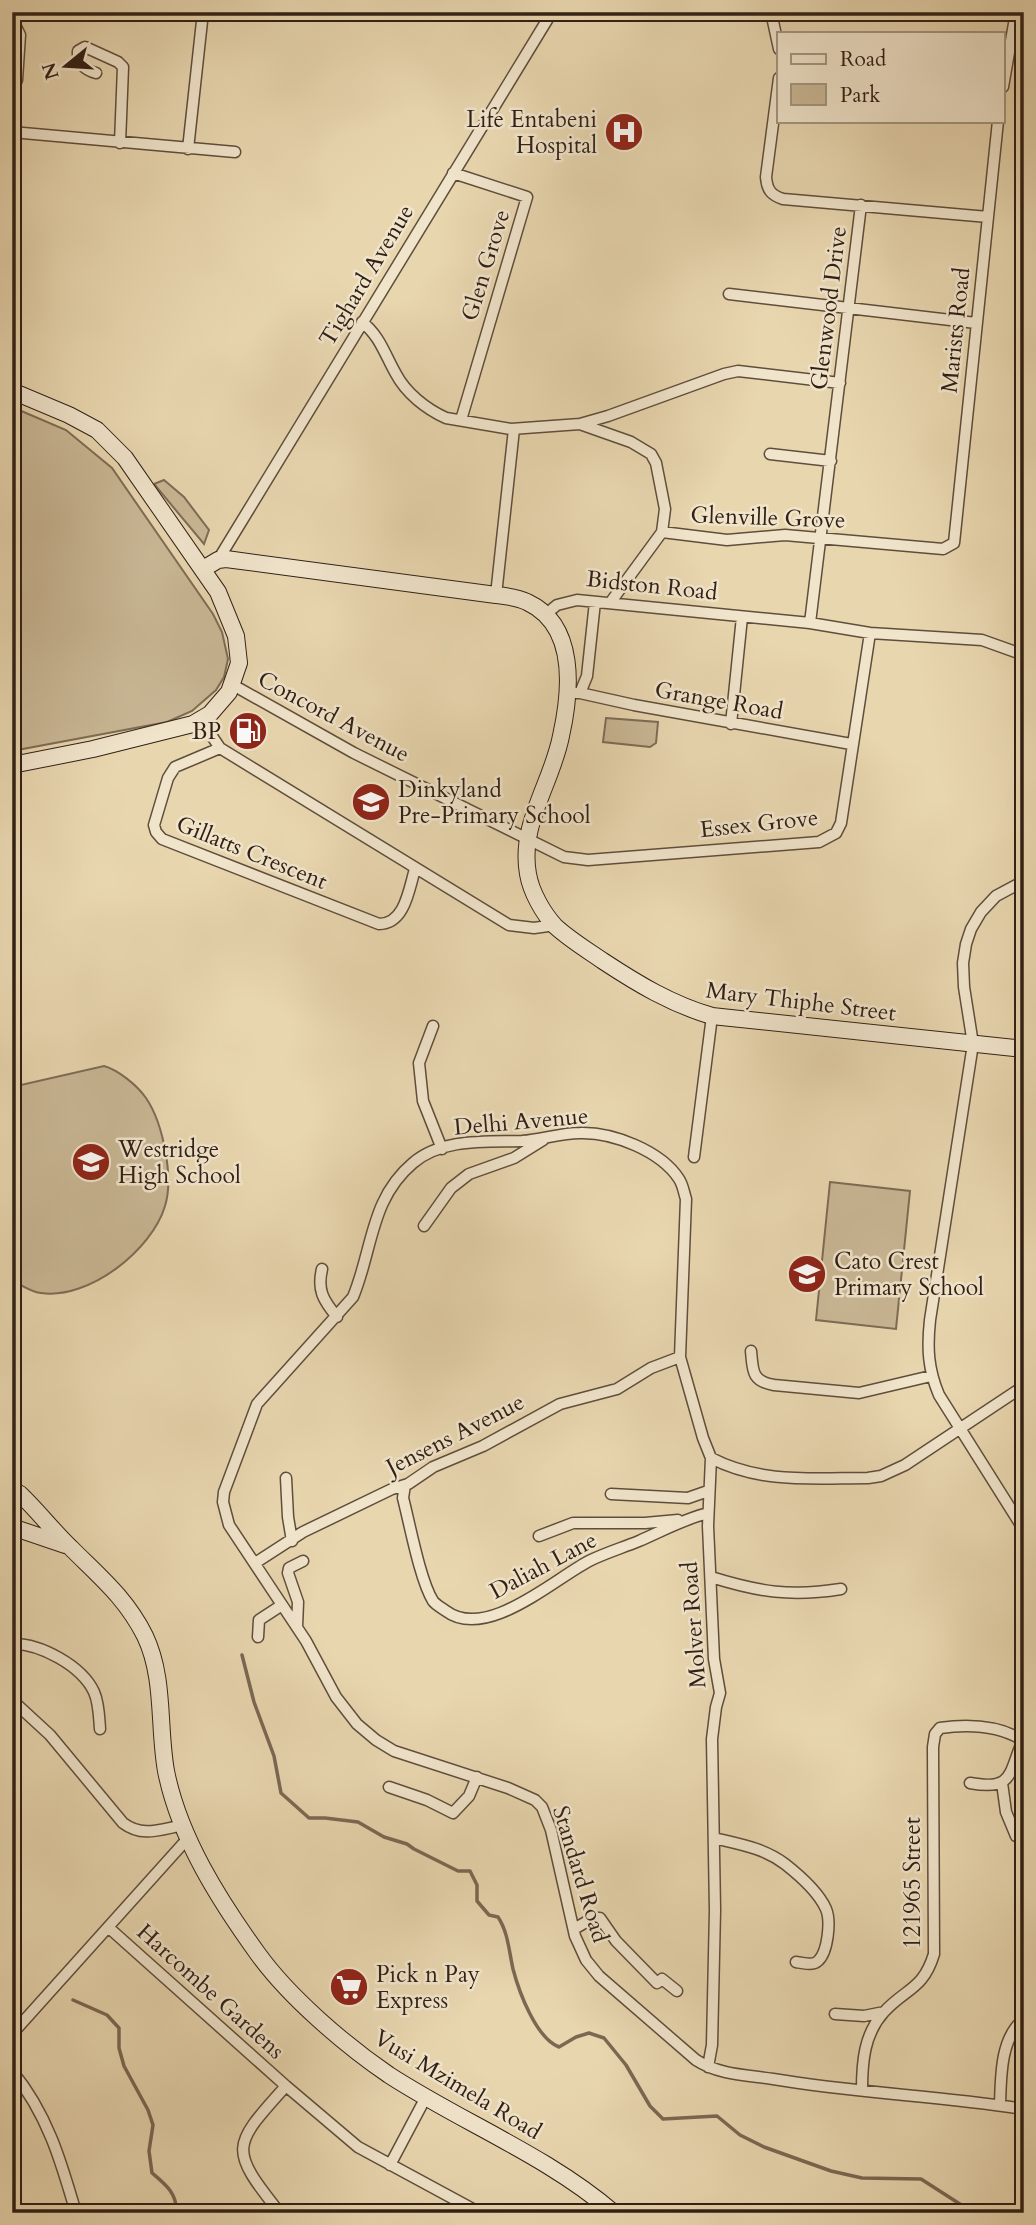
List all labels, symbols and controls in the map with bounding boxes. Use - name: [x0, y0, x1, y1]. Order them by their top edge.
- north arrow: [32, 32, 102, 102]
- legend: [777, 32, 1004, 122]
- text: Road: [840, 45, 886, 74]
- text: N: [36, 59, 66, 83]
- text: Park: [840, 81, 881, 110]
- place label: Life Entabeni Hospital: [466, 104, 597, 161]
- hospital icon: Life Entabeni Hospital: [603, 111, 645, 153]
- street label: Tighard Avenue: [312, 199, 421, 352]
- street label: Glen Grove: [454, 206, 517, 325]
- street label: Glenwood Drive: [803, 224, 854, 392]
- street label: Marists Road: [934, 265, 978, 394]
- street label: Glenville Grove: [690, 499, 846, 536]
- street label: Bidston Road: [585, 563, 720, 608]
- street label: Concord Avenue: [253, 663, 415, 769]
- street label: Grange Road: [652, 674, 786, 727]
- fuel station icon: BP: [227, 710, 269, 752]
- place label: BP: [192, 716, 221, 747]
- place label: Dinkyland Pre-Primary School: [398, 774, 591, 831]
- school or university icon: Dinkyland Pre-Primary School: [350, 781, 392, 823]
- street label: Essex Grove: [698, 802, 820, 845]
- street label: Gillatts Crescent: [172, 808, 332, 897]
- street label: Mary Thiphe Street: [704, 974, 898, 1029]
- street label: Delhi Avenue: [453, 1100, 590, 1143]
- place label: Westridge High School: [117, 1134, 241, 1191]
- school or university icon: Westridge High School: [70, 1141, 112, 1183]
- place label: Cato Crest Primary School: [834, 1246, 984, 1303]
- school or university icon: Cato Crest Primary School: [786, 1253, 828, 1295]
- street label: Jensens Avenue: [378, 1386, 530, 1484]
- street label: Daliah Lane: [484, 1524, 602, 1607]
- street label: Molver Road: [674, 1560, 713, 1689]
- street label: Standard Road: [545, 1802, 616, 1947]
- street label: 121965 Street: [897, 1817, 928, 1949]
- street label: Harcombe Gardens: [130, 1917, 291, 2066]
- place label: Pick n Pay Express: [376, 1959, 480, 2016]
- supermarket icon: Pick n Pay Express: [328, 1966, 370, 2008]
- street label: Vusi Mzimela Road: [368, 2022, 548, 2147]

